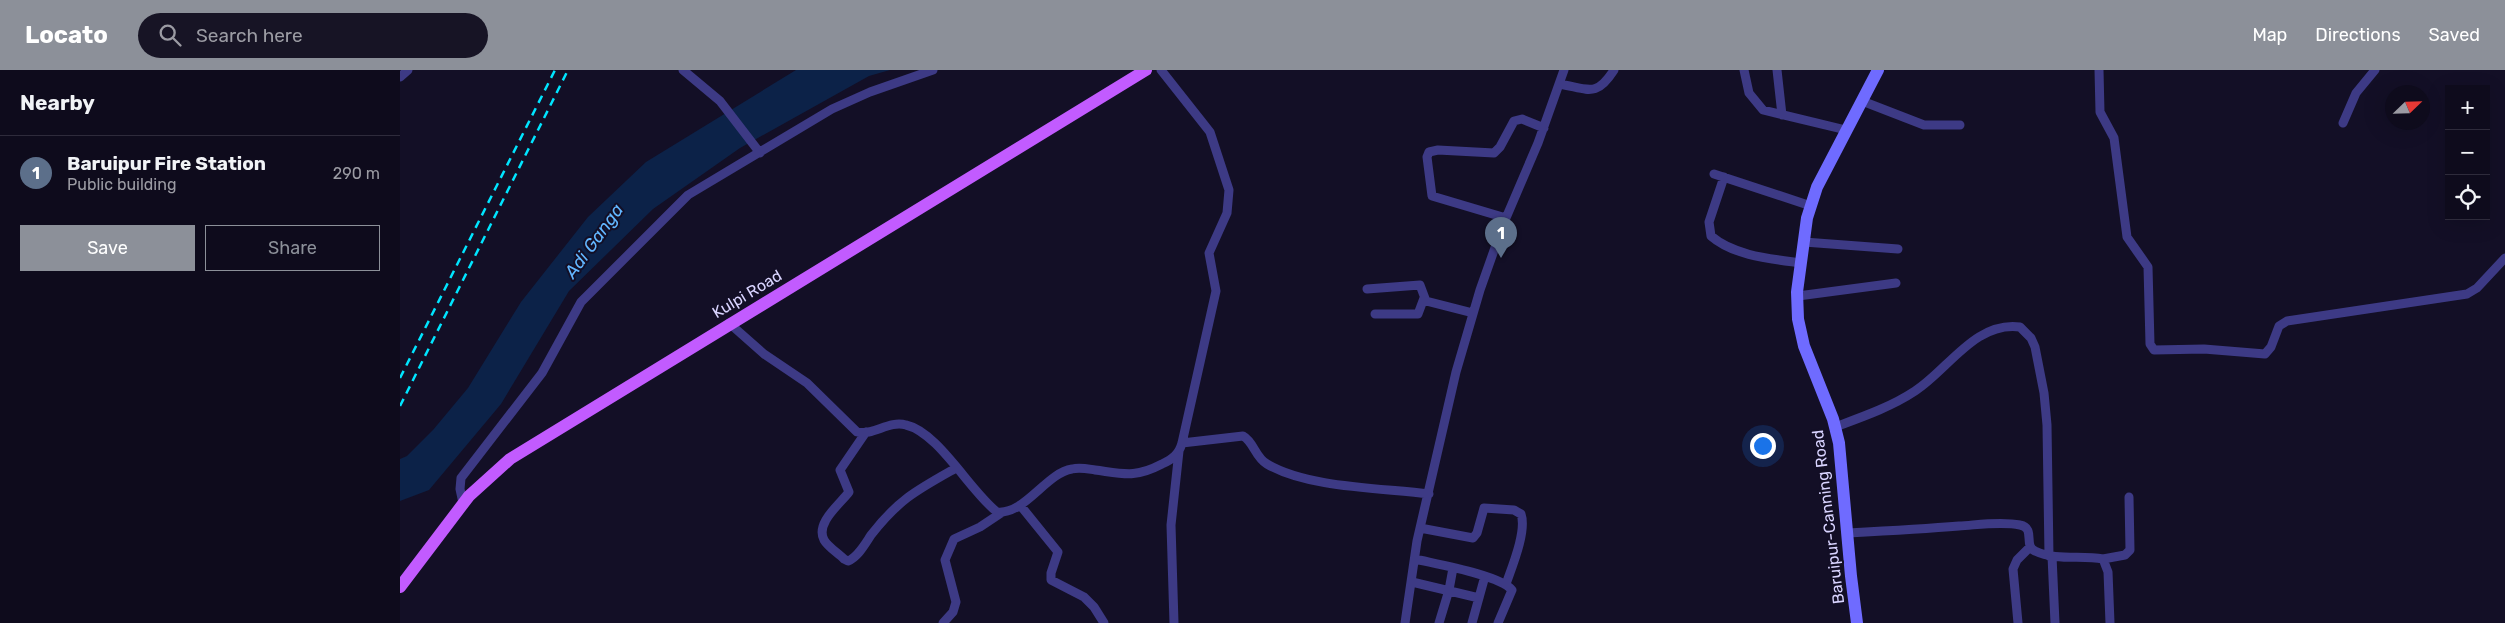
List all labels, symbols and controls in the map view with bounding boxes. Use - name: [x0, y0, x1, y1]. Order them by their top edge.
- search box: [138, 13, 488, 58]
- text: Locato: [25, 21, 108, 49]
- icon: search: [156, 21, 184, 49]
- text: Search here: [196, 24, 303, 47]
- text: Map: [2252, 24, 2287, 46]
- text: Directions: [2315, 24, 2401, 46]
- text: Saved: [2429, 24, 2480, 46]
- north arrow: [2385, 85, 2430, 130]
- map controls: [2445, 85, 2490, 220]
- button: +: [2445, 85, 2490, 130]
- text: Nearby: [20, 90, 95, 115]
- button: −: [2445, 130, 2490, 175]
- text: Baruipur Fire Station: [67, 152, 266, 175]
- text: 1: [32, 164, 40, 183]
- text: 290 m: [333, 164, 380, 183]
- text: Public building: [67, 175, 177, 194]
- button: locate: [2445, 175, 2490, 220]
- water label: Adi Ganga: [559, 199, 629, 283]
- pin: 1: [1485, 217, 1517, 258]
- button: Save: [20, 225, 195, 271]
- button: Share: [205, 225, 380, 271]
- street label: Kulpi Road: [709, 266, 785, 322]
- street label: Baruipur-Canning Road: [1808, 429, 1848, 605]
- your location: [1750, 433, 1776, 459]

